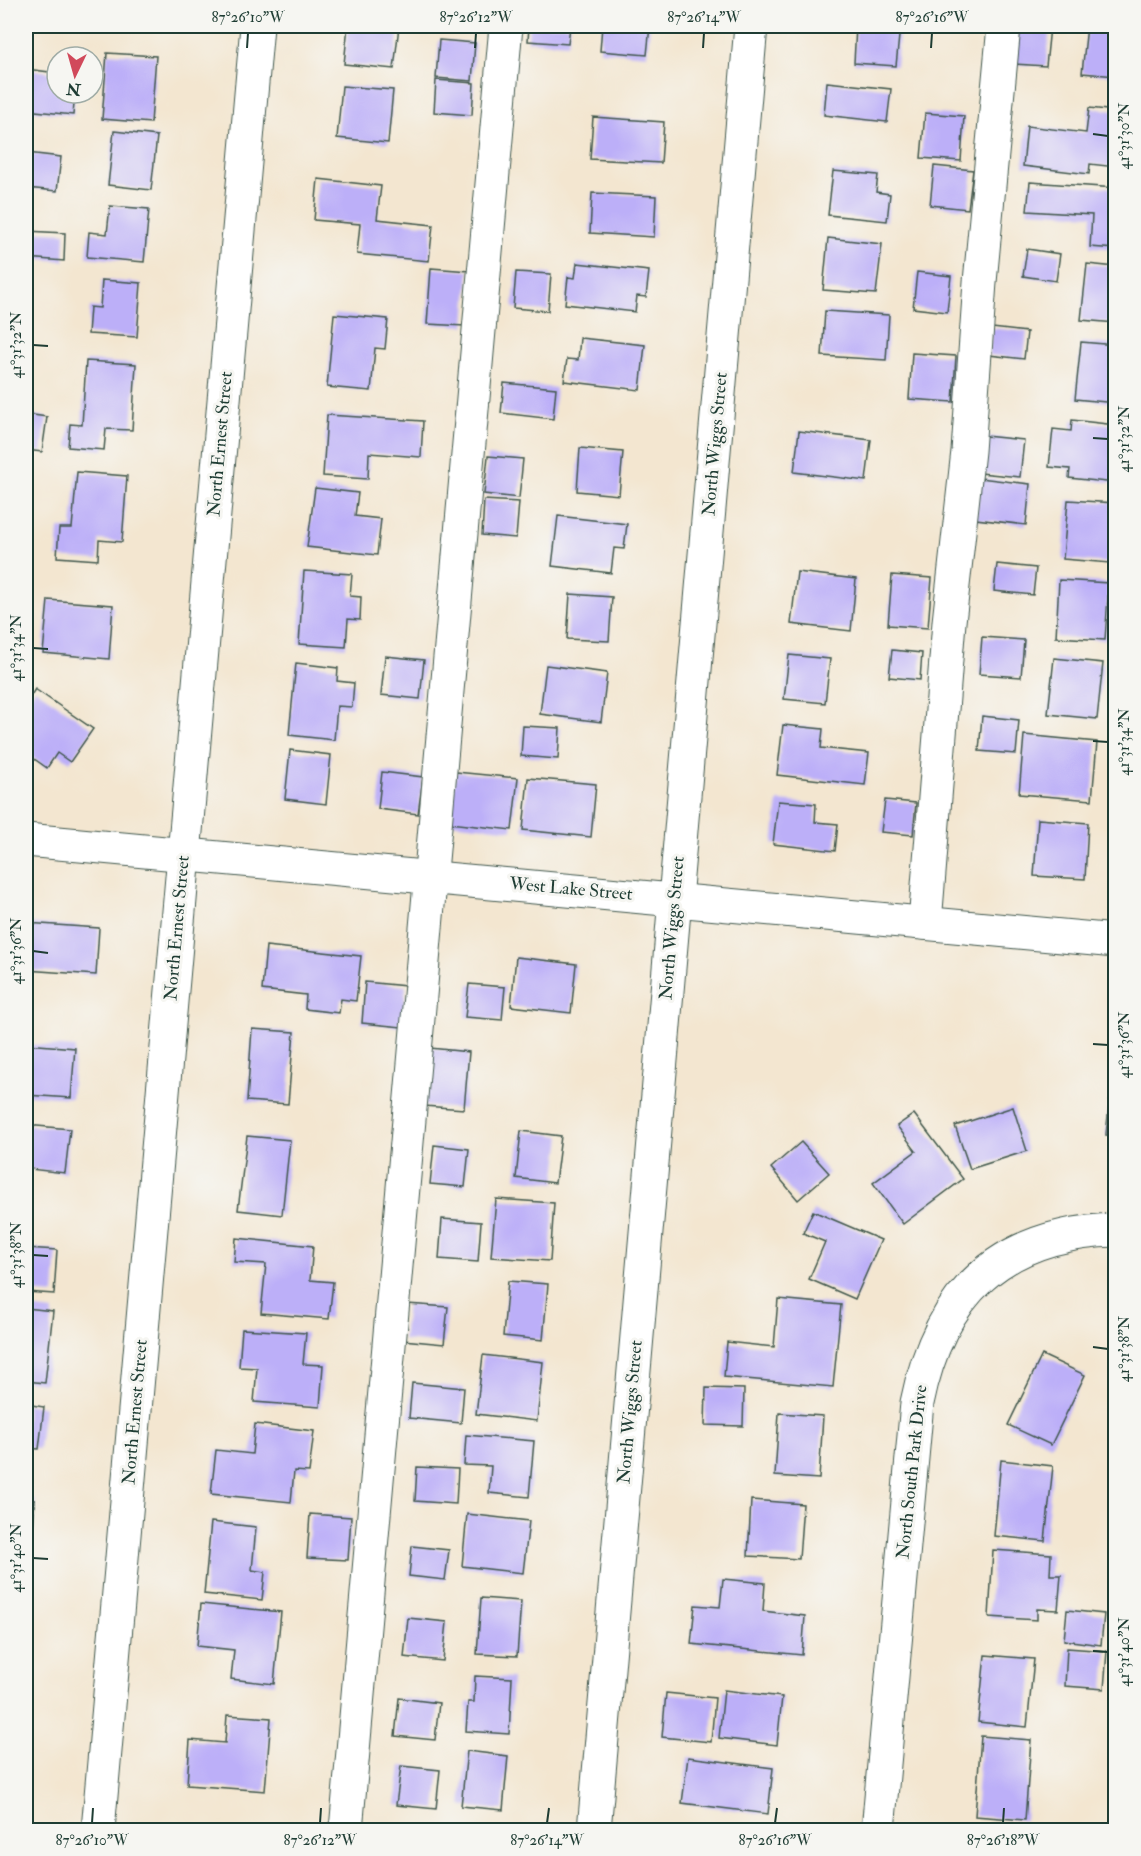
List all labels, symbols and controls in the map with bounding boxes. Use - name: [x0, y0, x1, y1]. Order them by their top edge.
- text: 87°26'10"W: [212, 8, 285, 27]
- text: 87°26'12"W: [440, 8, 513, 27]
- text: 87°26'14"W: [667, 8, 741, 27]
- text: 87°26'16"W: [896, 8, 969, 27]
- north arrow: [45, 45, 105, 105]
- text: N: [65, 78, 83, 100]
- text: 41°31'30"N: [1115, 102, 1134, 170]
- text: 41°31'32"N: [7, 311, 26, 379]
- street label: North Ernest Street: [202, 370, 238, 518]
- street label: North Wiggs Street: [697, 371, 733, 517]
- text: 41°31'32"N: [1115, 405, 1134, 473]
- text: 41°31'34"N: [7, 614, 26, 682]
- text: 41°31'34"N: [1115, 708, 1134, 776]
- street label: North Ernest Street: [159, 854, 195, 1002]
- street label: North Wiggs Street: [654, 855, 690, 1001]
- street label: West Lake Street: [507, 872, 634, 906]
- text: 41°31'36"N: [7, 917, 26, 985]
- text: 41°31'36"N: [1115, 1011, 1134, 1079]
- text: 41°31'38"N: [7, 1221, 26, 1288]
- text: 41°31'38"N: [1115, 1315, 1134, 1382]
- street label: North Ernest Street: [117, 1338, 153, 1486]
- street label: North Wiggs Street: [612, 1339, 648, 1485]
- street label: North South Park Drive: [891, 1383, 933, 1560]
- text: 41°31'40"N: [7, 1523, 26, 1593]
- text: 41°31'40"N: [1115, 1617, 1134, 1687]
- text: 87°26'10"W: [56, 1831, 129, 1850]
- text: 87°26'12"W: [284, 1831, 357, 1850]
- text: 87°26'14"W: [510, 1831, 584, 1850]
- text: 87°26'16"W: [739, 1831, 812, 1850]
- text: 87°26'18"W: [967, 1831, 1040, 1850]

